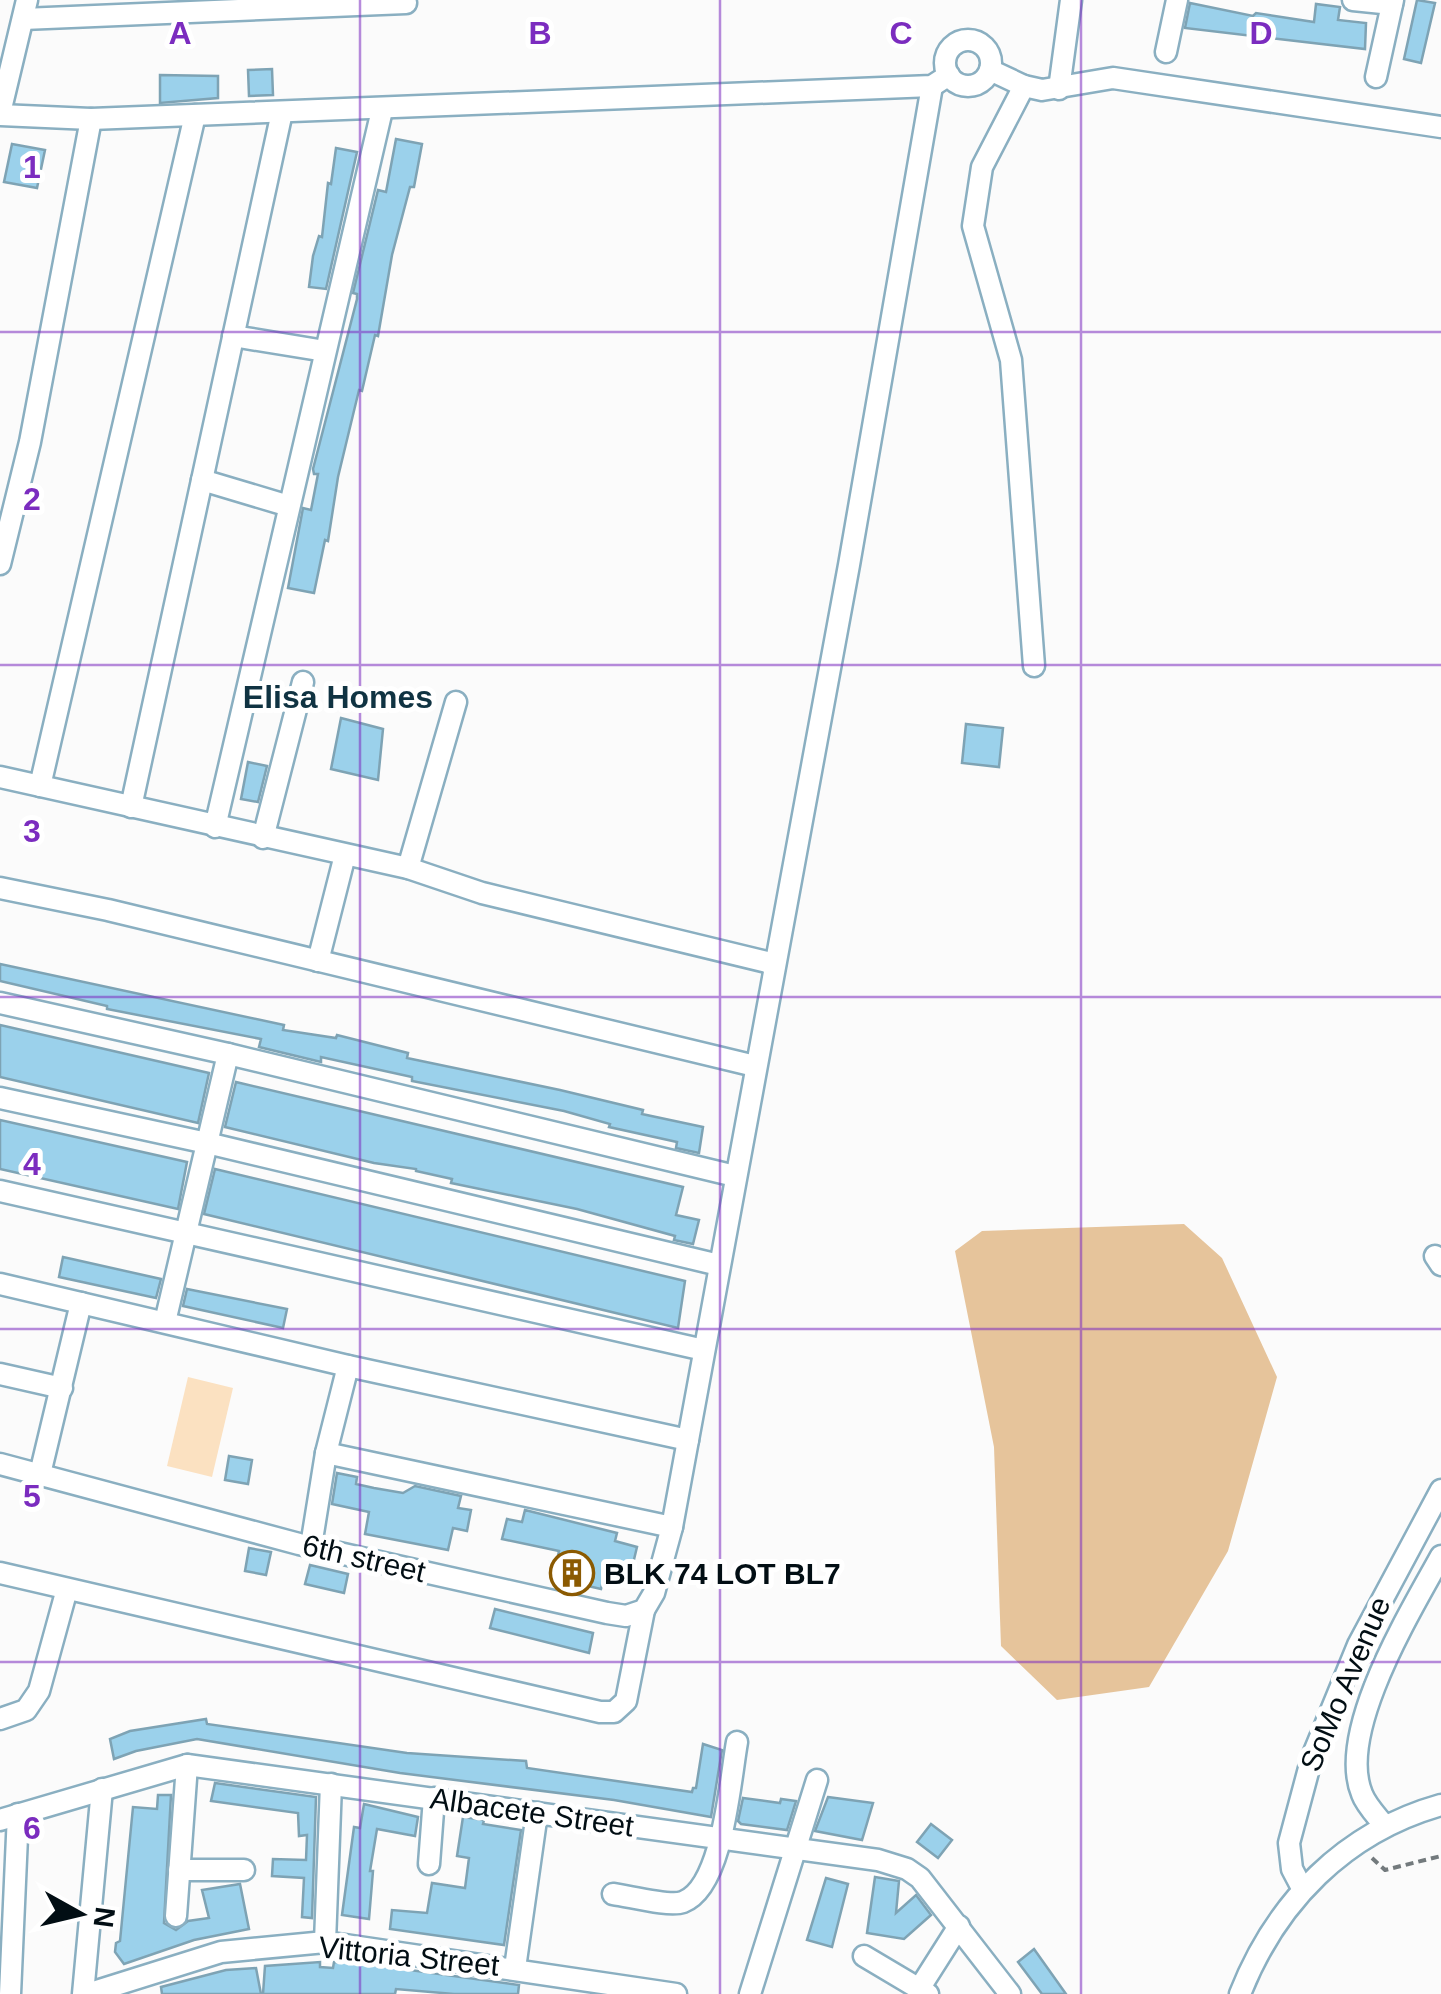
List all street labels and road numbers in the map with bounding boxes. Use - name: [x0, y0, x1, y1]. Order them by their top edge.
- street label: 6th street: [299, 1528, 429, 1588]
- street label: SoMo Avenue: [1293, 1592, 1397, 1776]
- street label: Albacete Street: [428, 1781, 637, 1843]
- street label: Vittoria Street: [317, 1930, 501, 1982]

